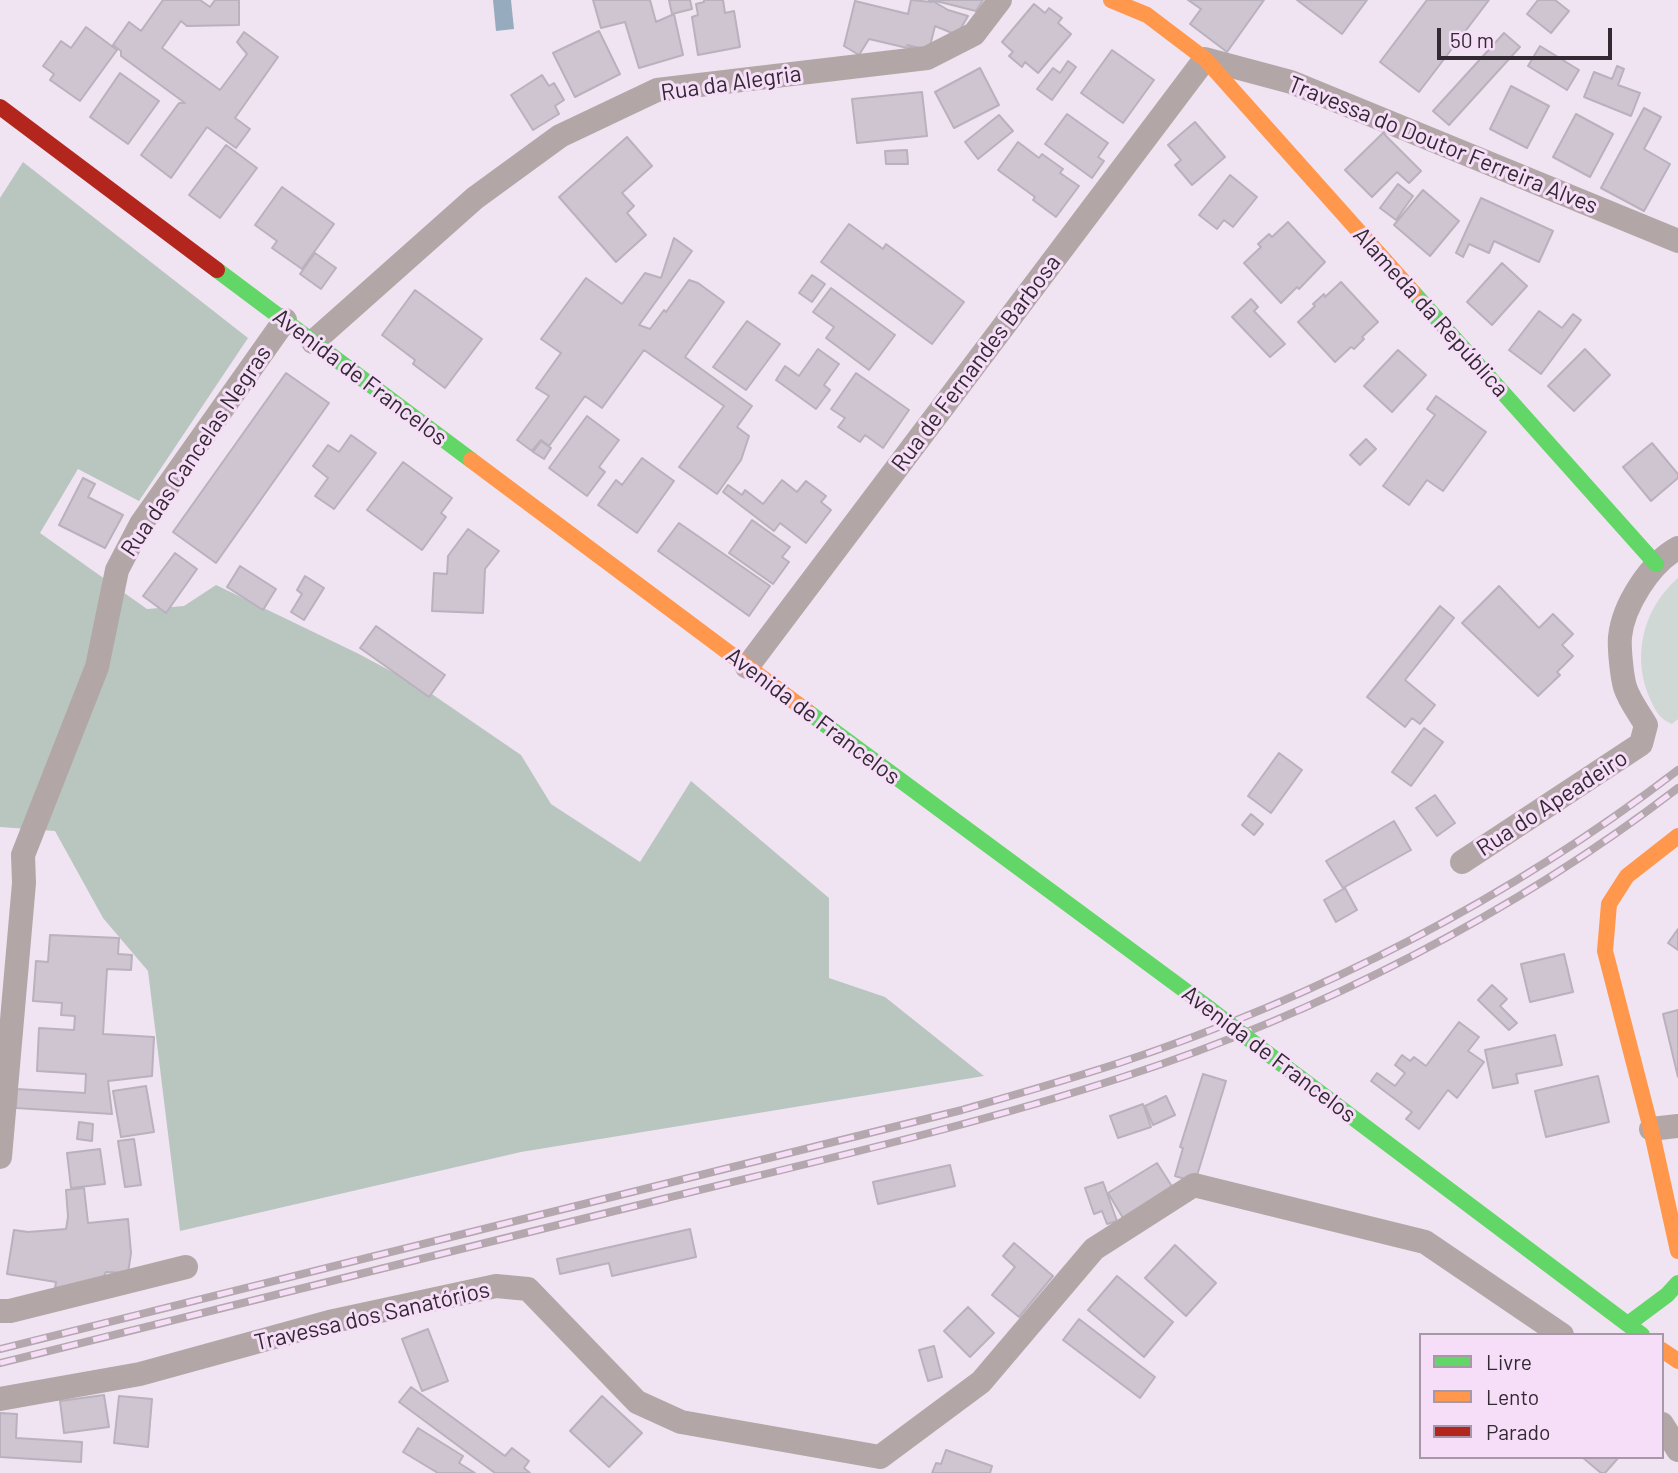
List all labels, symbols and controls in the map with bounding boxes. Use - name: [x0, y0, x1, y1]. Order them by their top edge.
- scale bar: [1440, 14, 1615, 58]
- text: 50 m: [1450, 27, 1494, 52]
- street label: Rua da Alegria: [659, 59, 803, 107]
- street label: Travessa do Doutor Ferreira Alves: [1284, 70, 1602, 220]
- street label: Alameda da República: [1348, 221, 1514, 403]
- street label: Rua de Fernandes Barbosa: [886, 249, 1066, 477]
- street label: Avenida de Francelos: [268, 303, 452, 451]
- street label: Rua das Cancelas Negras: [115, 340, 277, 562]
- street label: Avenida de Francelos: [721, 642, 905, 790]
- street label: Rua do Apeadeiro: [1471, 744, 1633, 862]
- street label: Avenida de Francelos: [1177, 980, 1361, 1128]
- street label: Travessa dos Sanatórios: [252, 1275, 492, 1357]
- legend: [1419, 1333, 1664, 1459]
- text: Livre: [1486, 1349, 1532, 1374]
- text: Lento: [1486, 1384, 1539, 1409]
- text: Parado: [1486, 1419, 1550, 1444]

